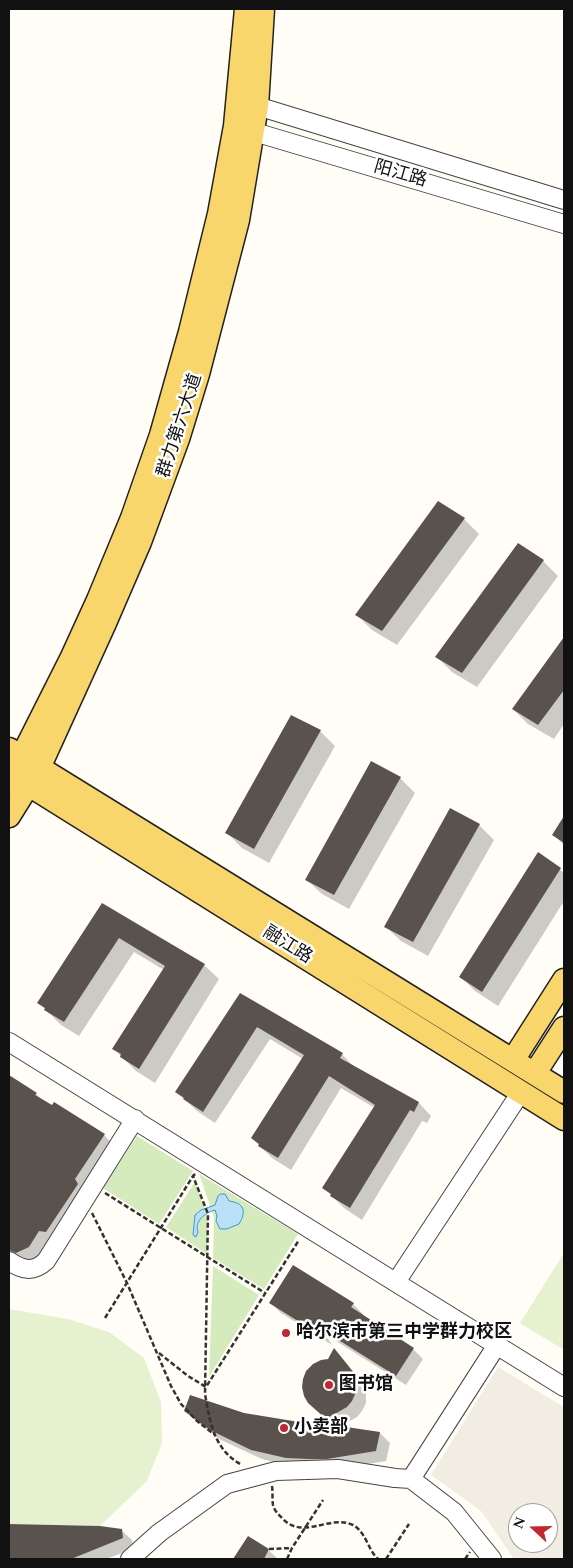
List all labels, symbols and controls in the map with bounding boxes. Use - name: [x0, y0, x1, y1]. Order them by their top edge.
- street label: 阳江路: [371, 157, 429, 193]
- street label: 群力第六大道: [154, 371, 208, 481]
- street label: 融江路: [258, 923, 316, 969]
- place label: 哈尔滨市第三中学群力校区: [296, 1322, 512, 1344]
- marker: 哈尔滨市第三中学群力校区: [280, 1327, 292, 1339]
- place label: 图书馆: [339, 1374, 393, 1396]
- marker: 图书馆: [323, 1379, 335, 1391]
- place label: 小卖部: [294, 1417, 348, 1439]
- marker: 小卖部: [278, 1422, 290, 1434]
- north arrow: [508, 1503, 558, 1553]
- text: N: [508, 1514, 531, 1532]

